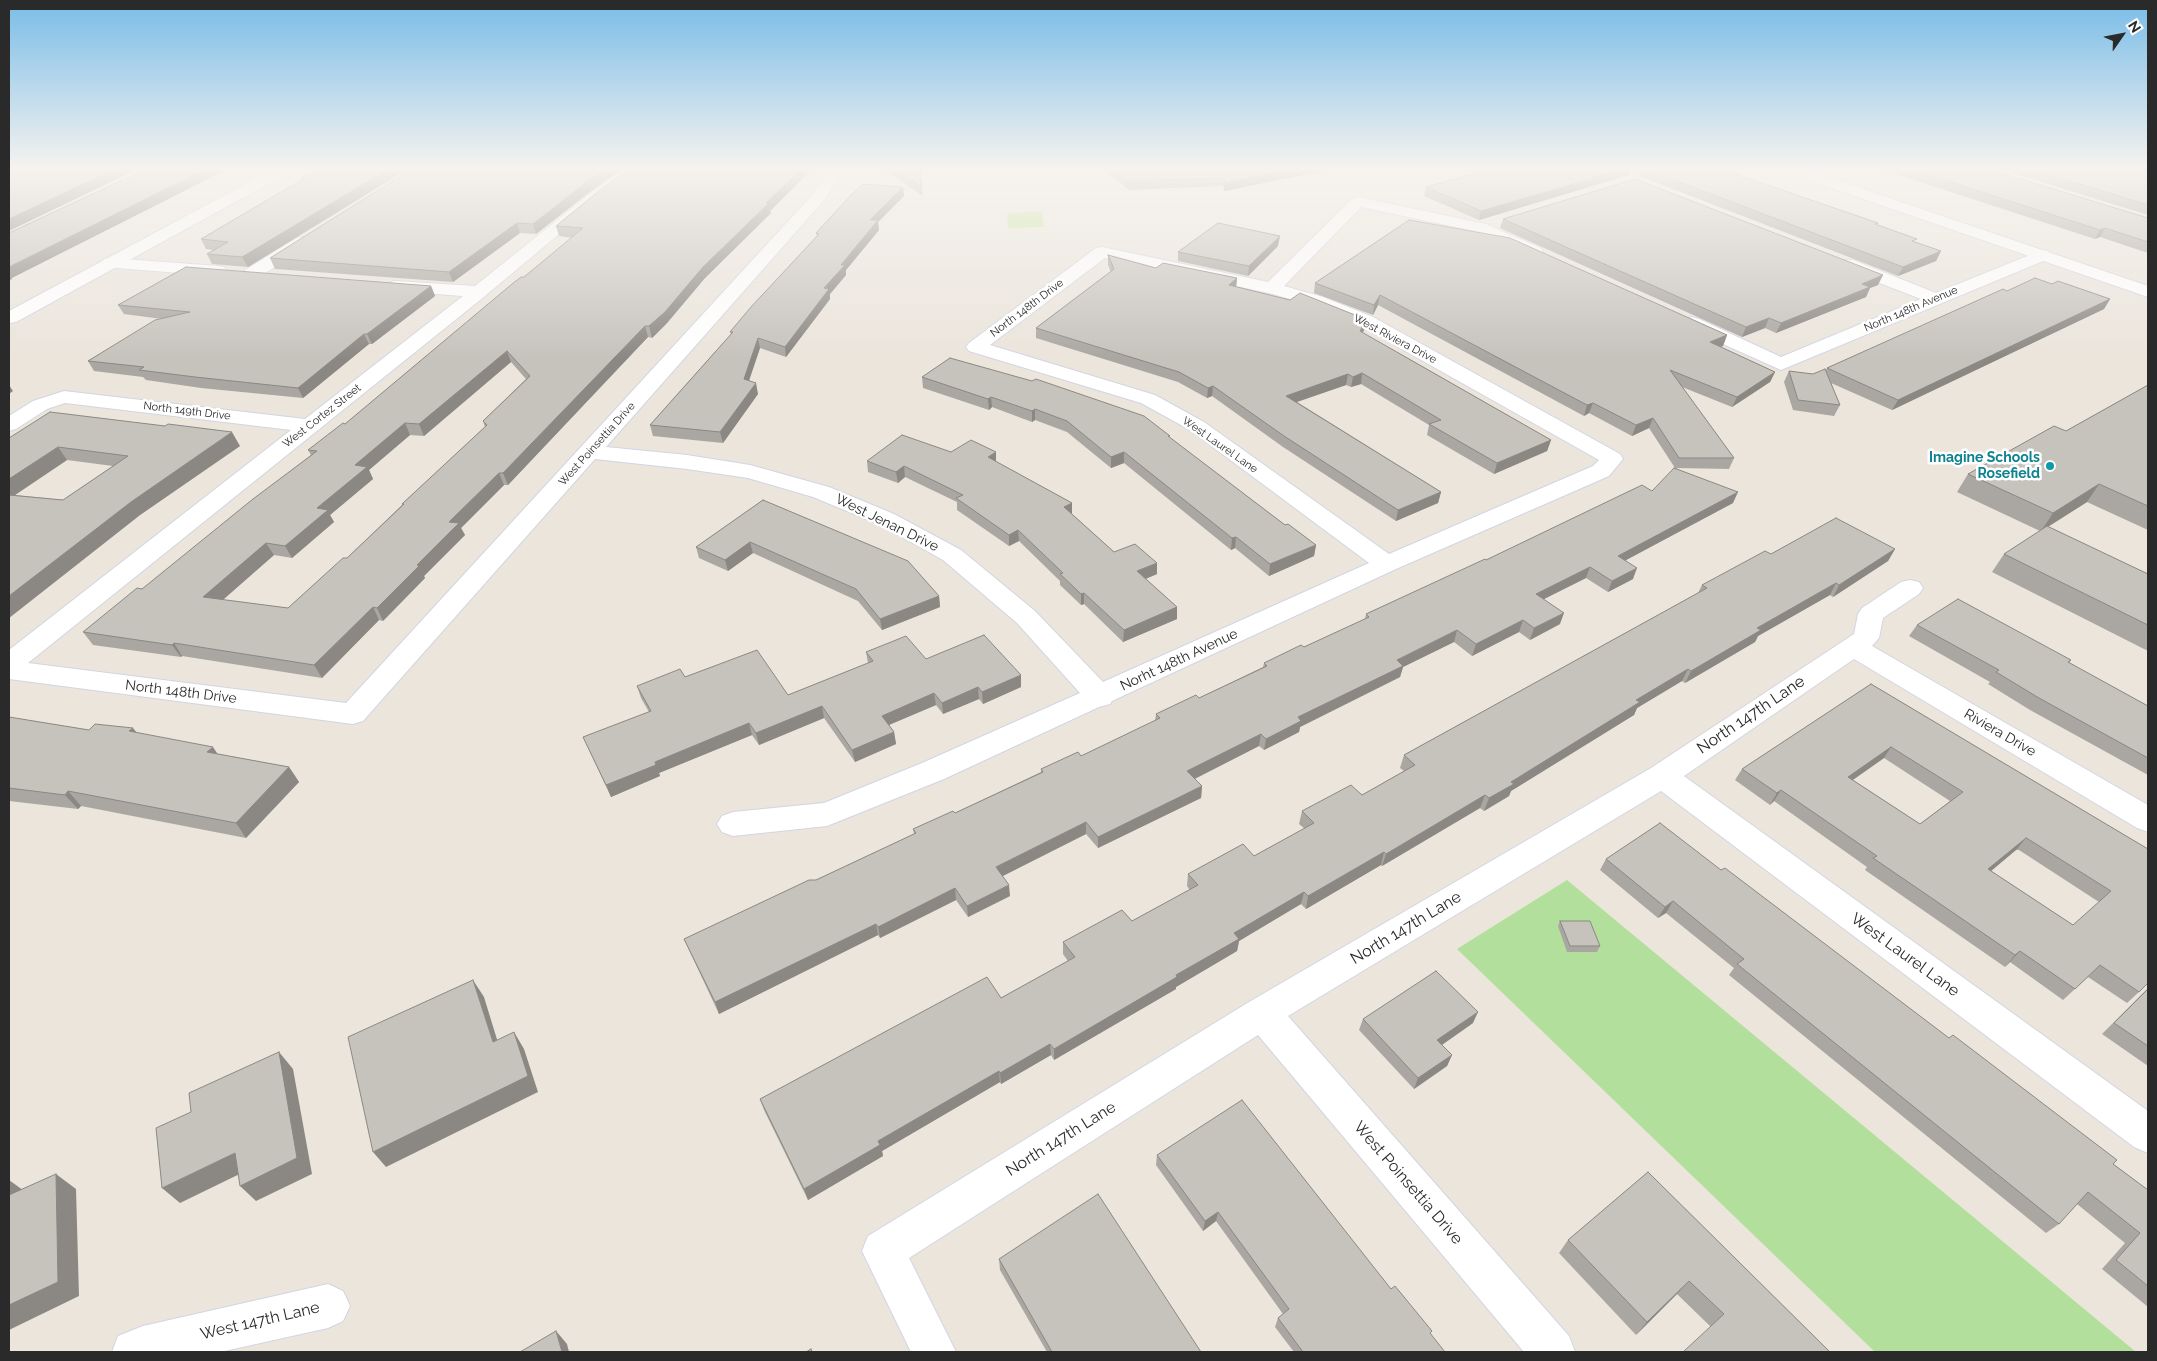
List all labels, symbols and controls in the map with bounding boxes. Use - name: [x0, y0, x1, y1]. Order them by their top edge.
- north arrow: [2097, 10, 2147, 60]
- text: N: [2125, 18, 2144, 36]
- street label: North 148th Drive: [988, 276, 1066, 340]
- street label: North 148th Avenue: [1862, 283, 1960, 335]
- street label: West Riviera Drive: [1351, 312, 1439, 366]
- street label: West Cortez Street: [280, 381, 364, 451]
- street label: North 149th Drive: [143, 399, 231, 423]
- street label: West Poinsettia Drive: [556, 400, 638, 488]
- street label: West Laurel Lane: [1180, 414, 1260, 476]
- place label: Imagine Schools Rosefield: [1929, 450, 2040, 482]
- marker: Imagine Schools Rosefield: [2044, 460, 2056, 472]
- street label: West Jenan Drive: [833, 491, 941, 555]
- street label: Norht 148th Avenue: [1118, 625, 1240, 695]
- street label: North 147th Lane: [1694, 672, 1808, 758]
- street label: North 148th Drive: [124, 677, 238, 707]
- street label: Riviera Drive: [1961, 706, 2039, 760]
- street label: North 147th Lane: [1347, 887, 1465, 969]
- street label: West Laurel Lane: [1847, 909, 1963, 1001]
- street label: North 147th Lane: [1003, 1098, 1119, 1180]
- street label: West Poinsettia Drive: [1349, 1118, 1467, 1248]
- street label: West 147th Lane: [198, 1298, 322, 1344]

